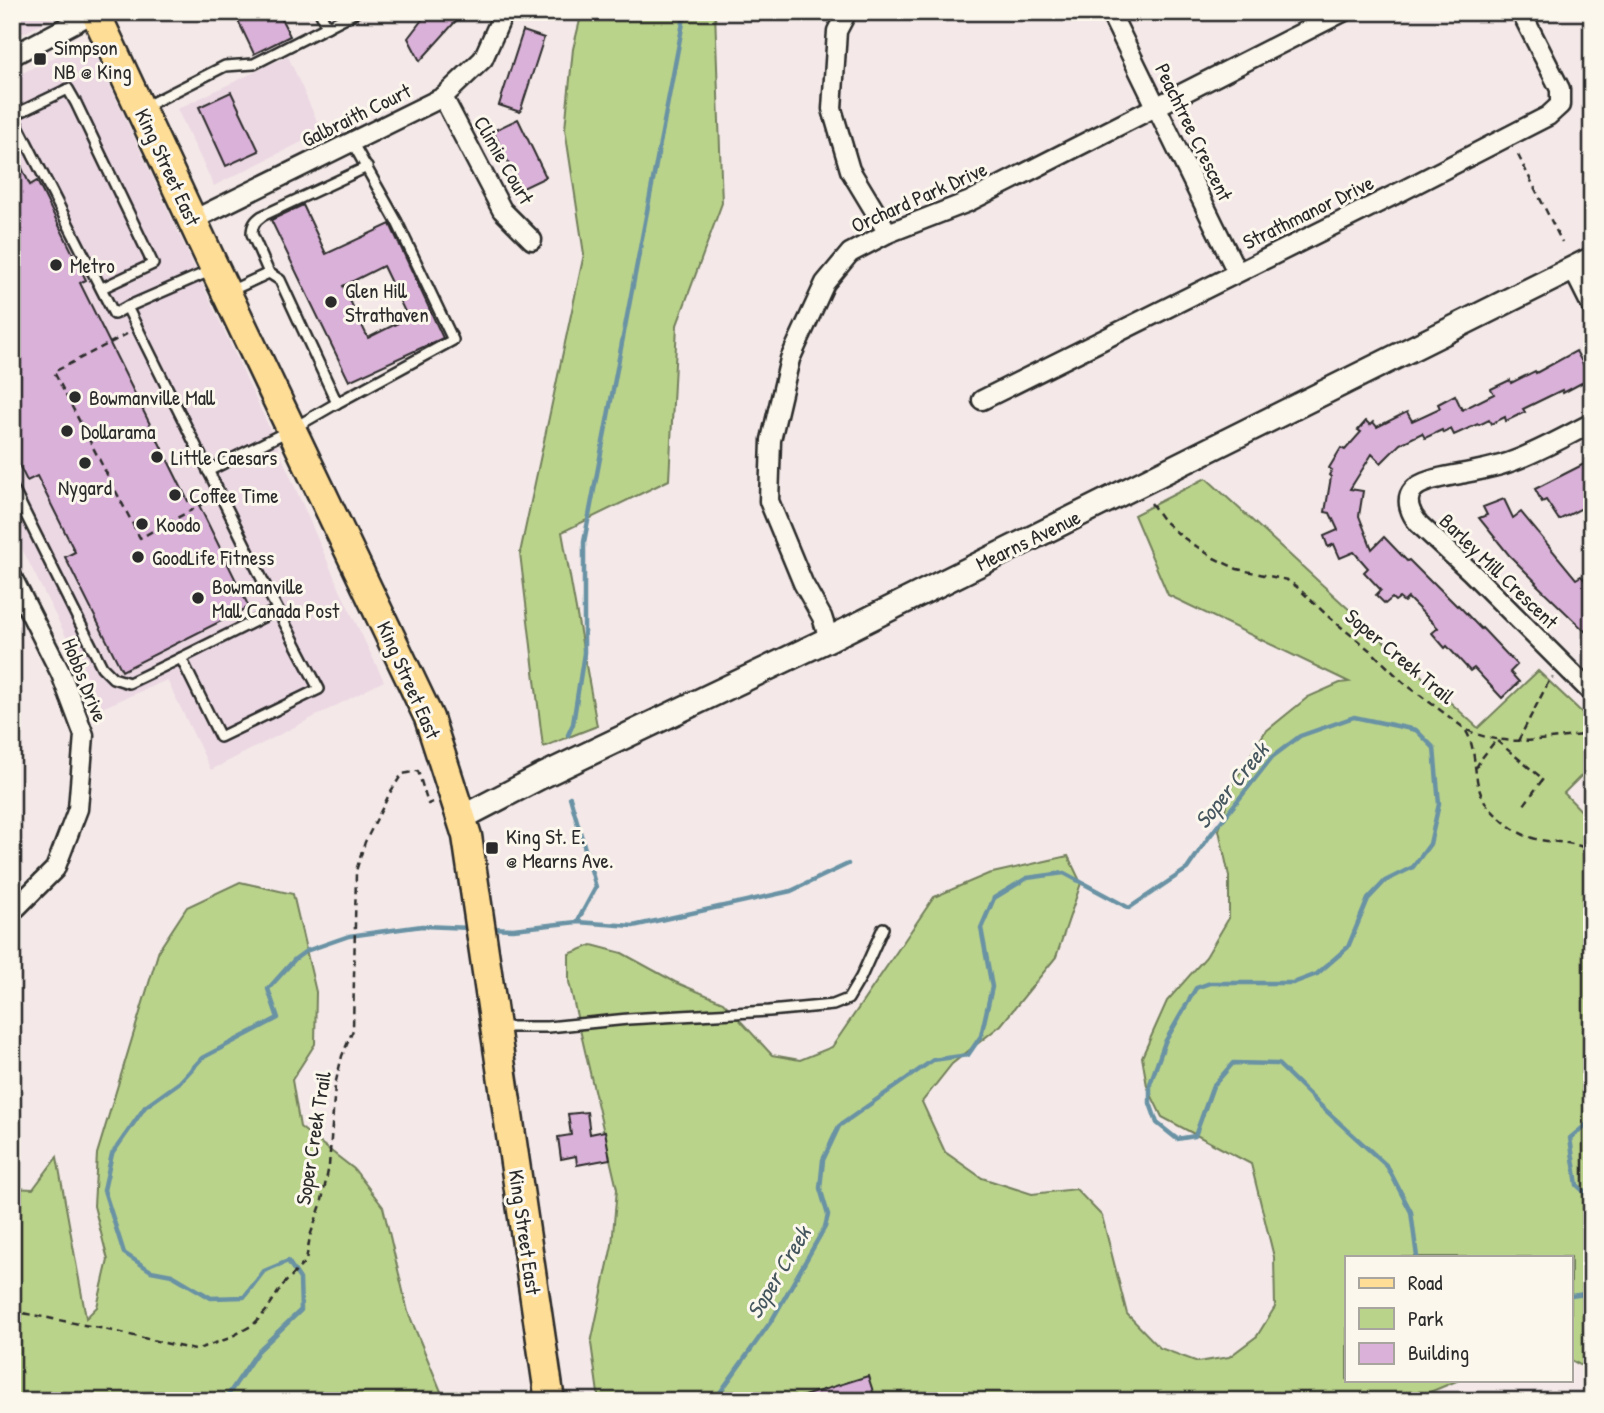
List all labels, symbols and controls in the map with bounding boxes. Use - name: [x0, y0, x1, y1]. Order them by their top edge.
- place label: Simpson NB @ King: [54, 33, 132, 86]
- marker: Simpson NB @ King: [32, 51, 48, 67]
- street label: Peachtree Crescent: [1148, 58, 1240, 206]
- street label: Galbraith Court: [297, 76, 416, 154]
- street label: King Street East: [128, 104, 208, 231]
- street label: Climie Court: [467, 110, 541, 210]
- street label: Orchard Park Drive: [847, 154, 991, 240]
- street label: Strathmanor Drive: [1238, 168, 1378, 256]
- place label: Metro: [70, 251, 115, 280]
- marker: Metro: [48, 257, 64, 273]
- place label: Glen Hill Strathaven: [345, 276, 429, 329]
- marker: Glen Hill Strathaven: [323, 294, 339, 310]
- place label: Bowmanville Mall: [89, 383, 216, 412]
- marker: Bowmanville Mall: [67, 389, 83, 405]
- place label: Dollarama: [81, 417, 156, 446]
- marker: Dollarama: [59, 423, 75, 439]
- place label: Little Caesars: [171, 443, 277, 472]
- marker: Little Caesars: [149, 449, 165, 465]
- marker: Nygard: [77, 455, 93, 471]
- place label: Nygard: [58, 473, 112, 502]
- place label: Coffee Time: [189, 481, 279, 510]
- marker: Coffee Time: [167, 487, 183, 503]
- street label: Mearns Avenue: [971, 502, 1085, 578]
- street label: Barley Mill Crescent: [1433, 507, 1565, 636]
- place label: Koodo: [156, 510, 201, 539]
- marker: Koodo: [134, 516, 150, 532]
- place label: GoodLife Fitness: [152, 543, 274, 572]
- marker: GoodLife Fitness: [130, 549, 146, 565]
- place label: Bowmanville Mall Canada Post: [212, 572, 340, 625]
- marker: Bowmanville Mall Canada Post: [190, 590, 206, 606]
- street label: Soper Creek Trail: [1339, 602, 1461, 711]
- street label: King Street East: [370, 617, 448, 744]
- street label: Hobbs Drive: [55, 634, 115, 726]
- water label: Soper Creek: [1187, 734, 1278, 835]
- place label: King St. E. @ Mearns Ave.: [506, 822, 613, 875]
- marker: King St. E. @ Mearns Ave.: [484, 840, 500, 856]
- street label: Soper Creek Trail: [288, 1069, 338, 1207]
- street label: King Street East: [502, 1168, 548, 1297]
- water label: Soper Creek: [738, 1218, 820, 1324]
- legend: [1345, 1256, 1572, 1382]
- text: Road: [1408, 1268, 1442, 1297]
- text: Park: [1408, 1304, 1443, 1333]
- text: Building: [1408, 1338, 1469, 1367]

